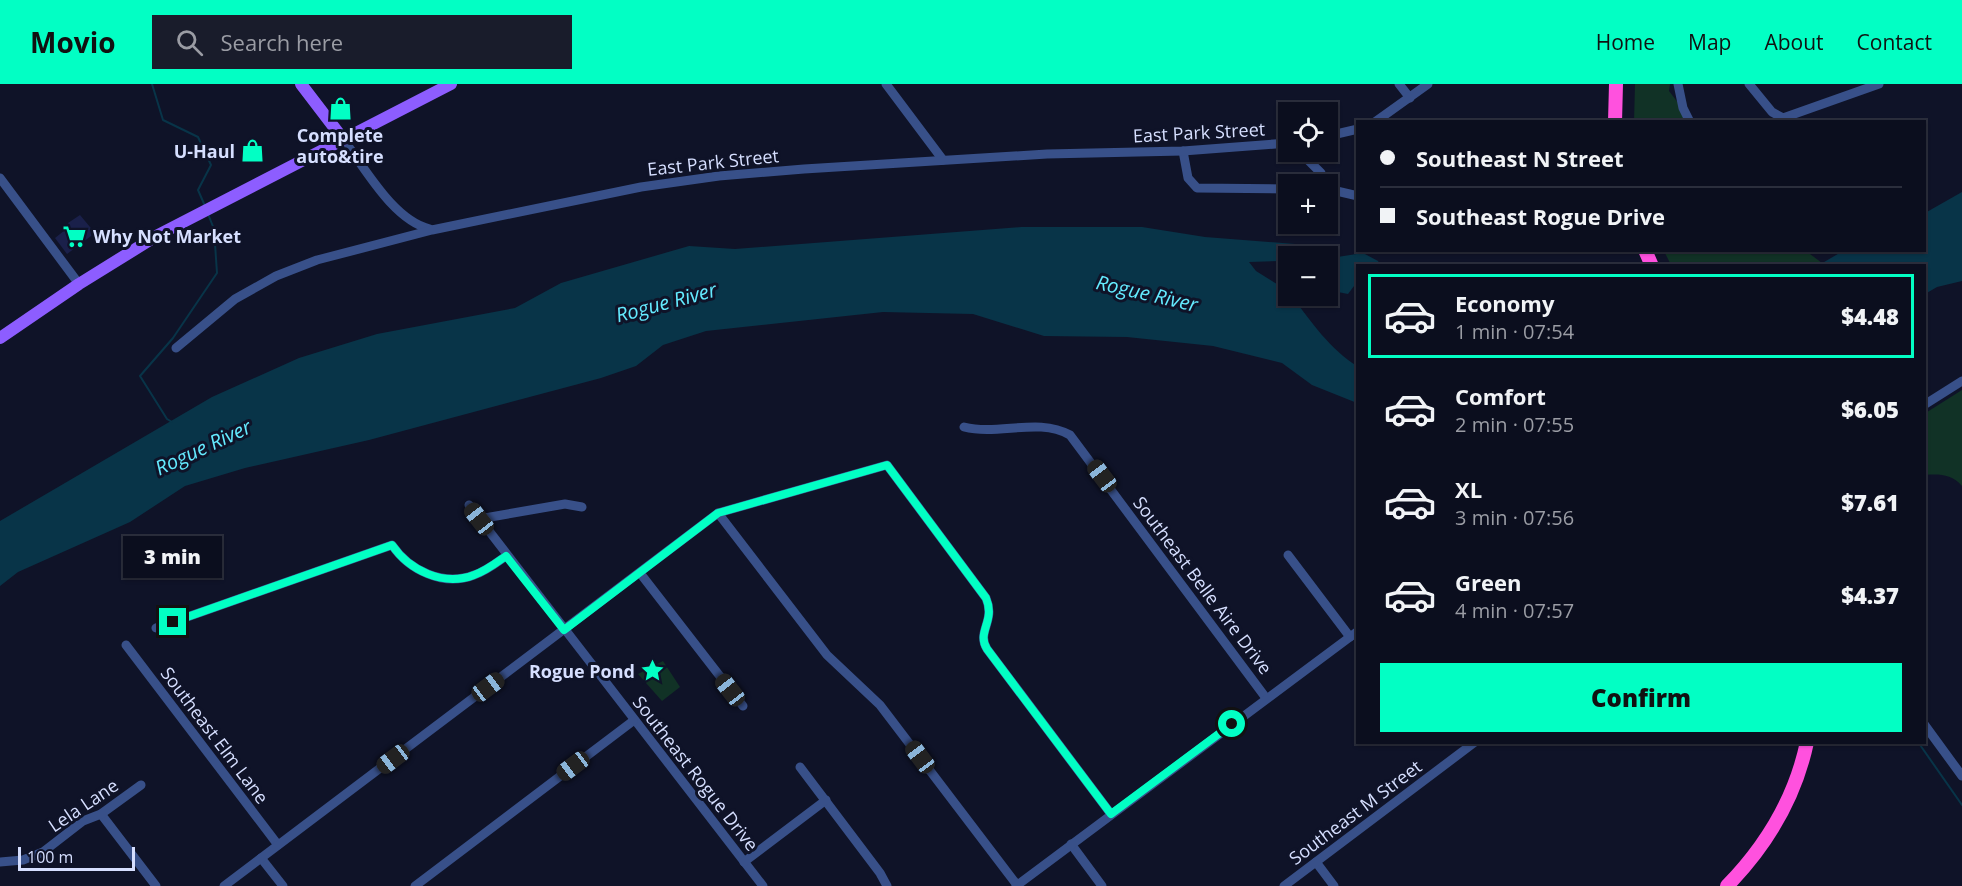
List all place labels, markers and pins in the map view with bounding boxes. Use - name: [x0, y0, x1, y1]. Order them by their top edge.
- shop icon: Complete auto&tire: [327, 96, 353, 122]
- place label: Complete auto&tire: [296, 123, 384, 168]
- shop icon: U-Haul: [240, 138, 266, 164]
- place label: U-Haul: [174, 139, 235, 163]
- supermarket icon: Why Not Market: [62, 223, 88, 249]
- place label: Why Not Market: [93, 224, 241, 248]
- place icon: Rogue Pond: [640, 658, 666, 684]
- place label: Rogue Pond: [529, 659, 635, 683]

